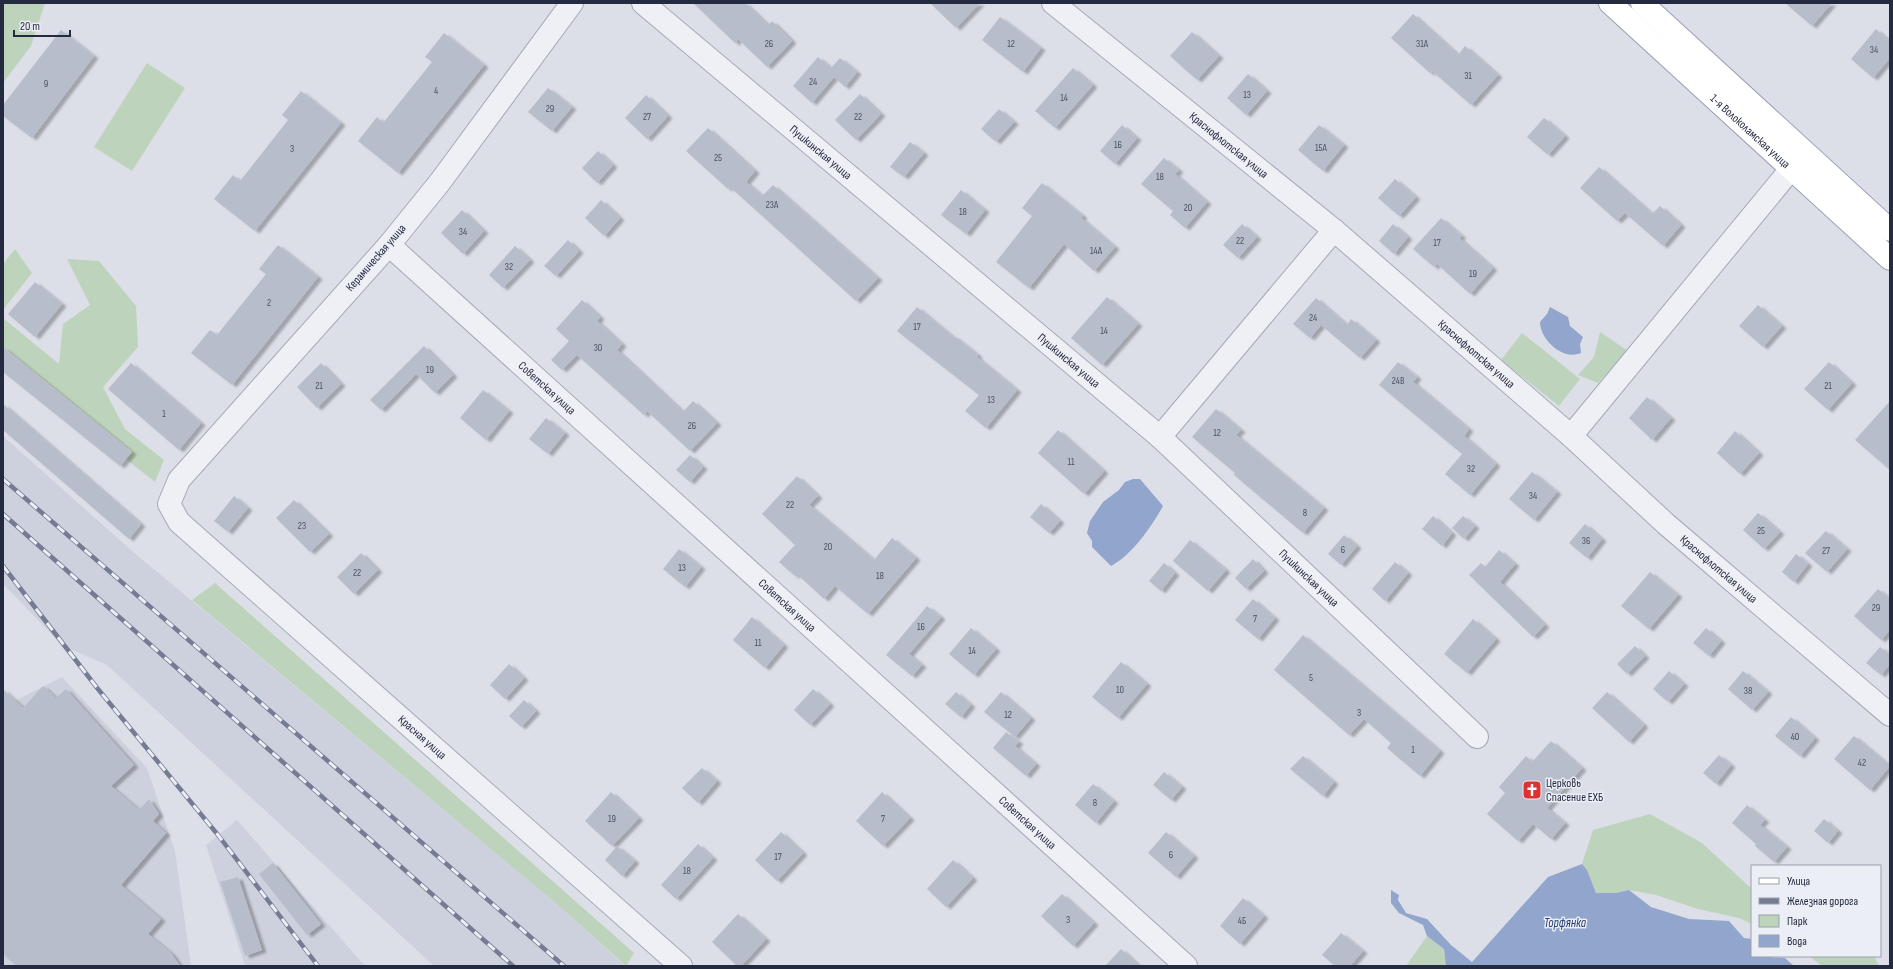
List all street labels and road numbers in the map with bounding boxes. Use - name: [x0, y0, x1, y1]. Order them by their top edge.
- street label: 1-я Волоколамская улица: [1707, 91, 1794, 172]
- street label: Краснофлотская улица: [1186, 109, 1272, 182]
- street label: Пушкинская улица: [786, 122, 855, 183]
- street label: Керамическая улица: [343, 221, 410, 295]
- street label: Краснофлотская улица: [1435, 316, 1518, 392]
- street label: Пушкинская улица: [1035, 330, 1103, 391]
- street label: Советская улица: [515, 358, 579, 418]
- street label: Краснофлотская улица: [1677, 532, 1761, 606]
- street label: Пушкинская улица: [1276, 546, 1342, 610]
- street label: Советская улица: [755, 575, 819, 635]
- street label: Красная улица: [395, 712, 450, 763]
- street label: Советская улица: [996, 793, 1060, 853]

